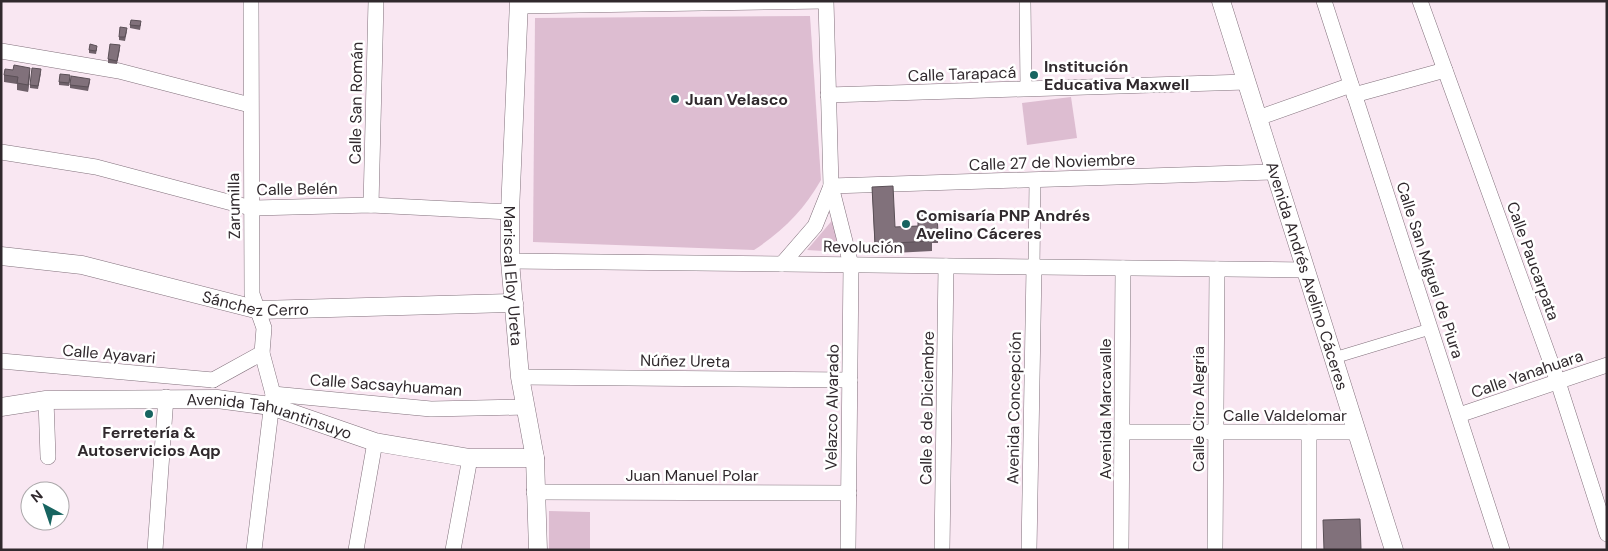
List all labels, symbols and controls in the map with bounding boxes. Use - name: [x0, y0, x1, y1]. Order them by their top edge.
- street label: Calle San Román: [344, 41, 368, 165]
- place label: Institución Educativa Maxwell: [1044, 56, 1189, 95]
- street label: Calle Tarapacá: [907, 62, 1017, 86]
- marker: Institución Educativa Maxwell: [1028, 69, 1040, 81]
- place label: Juan Velasco: [685, 89, 788, 110]
- marker: Juan Velasco: [669, 93, 681, 105]
- street label: Calle 27 de Noviembre: [969, 149, 1135, 175]
- street label: Avenida Andrés Avelino Cáceres: [1262, 159, 1353, 393]
- street label: Zarumilla: [223, 173, 245, 239]
- street label: Calle Belén: [256, 178, 338, 200]
- street label: Calle San Miguel de Piura: [1391, 179, 1469, 361]
- street label: Calle Paucarpata: [1502, 199, 1564, 323]
- place label: Comisaría PNP Andrés Avelino Cáceres: [916, 205, 1090, 244]
- street label: Mariscal Eloy Ureta: [500, 206, 528, 347]
- marker: Comisaría PNP Andrés Avelino Cáceres: [900, 218, 912, 230]
- street label: Revolución: [823, 236, 903, 258]
- street label: Sánchez Cerro: [200, 286, 309, 321]
- street label: Calle 8 de Diciembre: [915, 331, 939, 485]
- street label: Avenida Concepción: [1002, 331, 1026, 485]
- street label: Avenida Marcavalle: [1095, 338, 1116, 480]
- street label: Calle Ayavari: [61, 339, 157, 369]
- street label: Velazco Alvarado: [820, 344, 844, 470]
- street label: Calle Yanahuara: [1468, 345, 1586, 403]
- street label: Calle Ciro Alegria: [1188, 346, 1209, 472]
- street label: Núñez Ureta: [640, 350, 730, 372]
- street label: Calle Sacsayhuaman: [309, 369, 463, 401]
- street label: Avenida Tahuantinsuyo: [186, 388, 355, 444]
- street label: Calle Valdelomar: [1223, 405, 1347, 426]
- marker: Ferretería & Autoservicios Aqp: [143, 408, 155, 420]
- place label: Ferretería & Autoservicios Aqp: [77, 422, 221, 461]
- street label: Juan Manuel Polar: [625, 465, 759, 486]
- north arrow: [20, 481, 70, 531]
- text: N: [27, 486, 46, 506]

